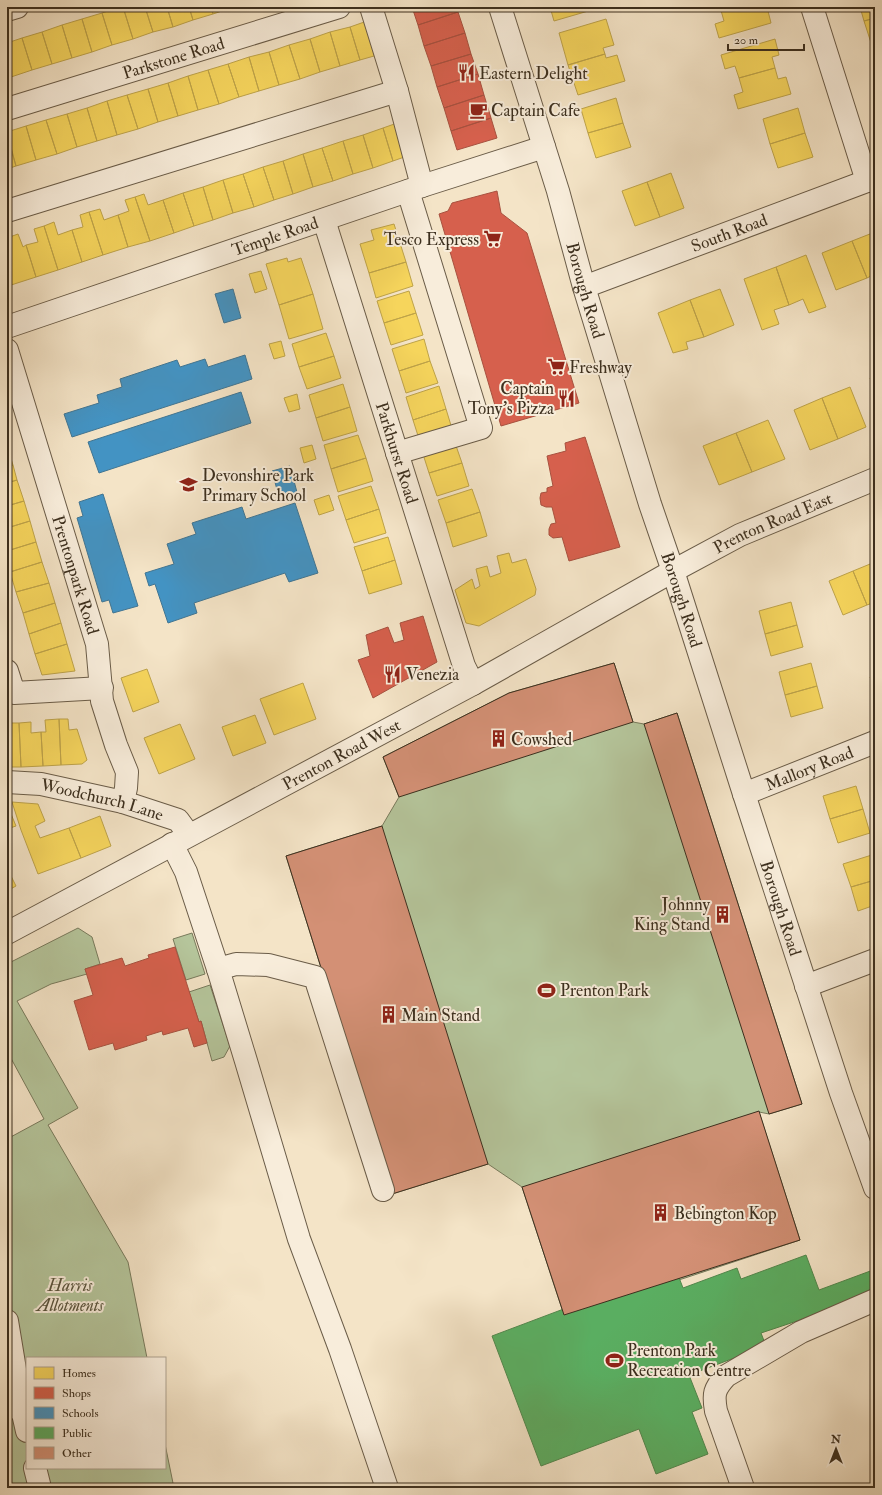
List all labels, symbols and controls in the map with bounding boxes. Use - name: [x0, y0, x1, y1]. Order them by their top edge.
- scale bar: [728, 26, 804, 52]
- street label: Parkstone Road: [120, 32, 227, 83]
- text: 20 m: [734, 33, 759, 48]
- restaurant icon: Eastern Delight: [456, 63, 476, 83]
- place label: Eastern Delight: [479, 63, 588, 84]
- cafe icon: Captain Cafe: [468, 100, 488, 120]
- place label: Captain Cafe: [491, 100, 580, 122]
- street label: South Road: [688, 209, 771, 256]
- street label: Temple Road: [229, 211, 321, 260]
- place label: Tesco Express: [384, 229, 479, 251]
- supermarket icon: Tesco Express: [482, 229, 502, 249]
- street label: Borough Road: [562, 240, 610, 342]
- supermarket icon: Freshway: [546, 357, 566, 377]
- place label: Freshway: [569, 357, 632, 379]
- place label: Captain Tony's Pizza: [468, 378, 555, 420]
- restaurant icon: Captain Tony's Pizza: [557, 388, 577, 408]
- street label: Parkhurst Road: [371, 399, 423, 507]
- place label: Devonshire Park Primary School: [202, 465, 314, 507]
- school or university icon: Devonshire Park Primary School: [179, 475, 199, 495]
- street label: Prenton Road East: [710, 487, 836, 558]
- street label: Prentonpark Road: [48, 513, 104, 637]
- street label: Borough Road: [657, 549, 707, 651]
- restaurant icon: Venezia: [383, 664, 403, 684]
- place label: Venezia: [406, 664, 460, 685]
- street label: Prenton Road West: [278, 714, 405, 795]
- building icon: Cowshed: [488, 729, 508, 749]
- place label: Cowshed: [511, 729, 573, 750]
- street label: Mallory Road: [762, 741, 857, 795]
- street label: Woodchurch Lane: [38, 774, 166, 825]
- street label: Borough Road: [756, 858, 806, 959]
- place label: Johnny King Stand: [634, 894, 711, 935]
- building icon: Johnny King Stand: [713, 904, 733, 924]
- sports icon: Prenton Park: [537, 980, 557, 1000]
- place label: Prenton Park: [560, 980, 649, 1001]
- building icon: Main Stand: [378, 1005, 398, 1025]
- place label: Main Stand: [401, 1005, 481, 1026]
- building icon: Bebington Kop: [651, 1203, 671, 1223]
- place label: Bebington Kop: [674, 1203, 777, 1225]
- park label: Harris Allotments: [35, 1275, 104, 1316]
- place label: Prenton Park Recreation Centre: [627, 1340, 751, 1381]
- sports icon: Prenton Park Recreation Centre: [604, 1350, 624, 1370]
- legend: [26, 1357, 166, 1469]
- text: Homes: [62, 1366, 96, 1381]
- text: Shops: [62, 1386, 91, 1401]
- text: Schools: [62, 1406, 99, 1421]
- text: Public: [62, 1426, 92, 1441]
- north arrow: [816, 1429, 856, 1469]
- text: N: [830, 1433, 842, 1446]
- text: Other: [62, 1446, 92, 1461]

